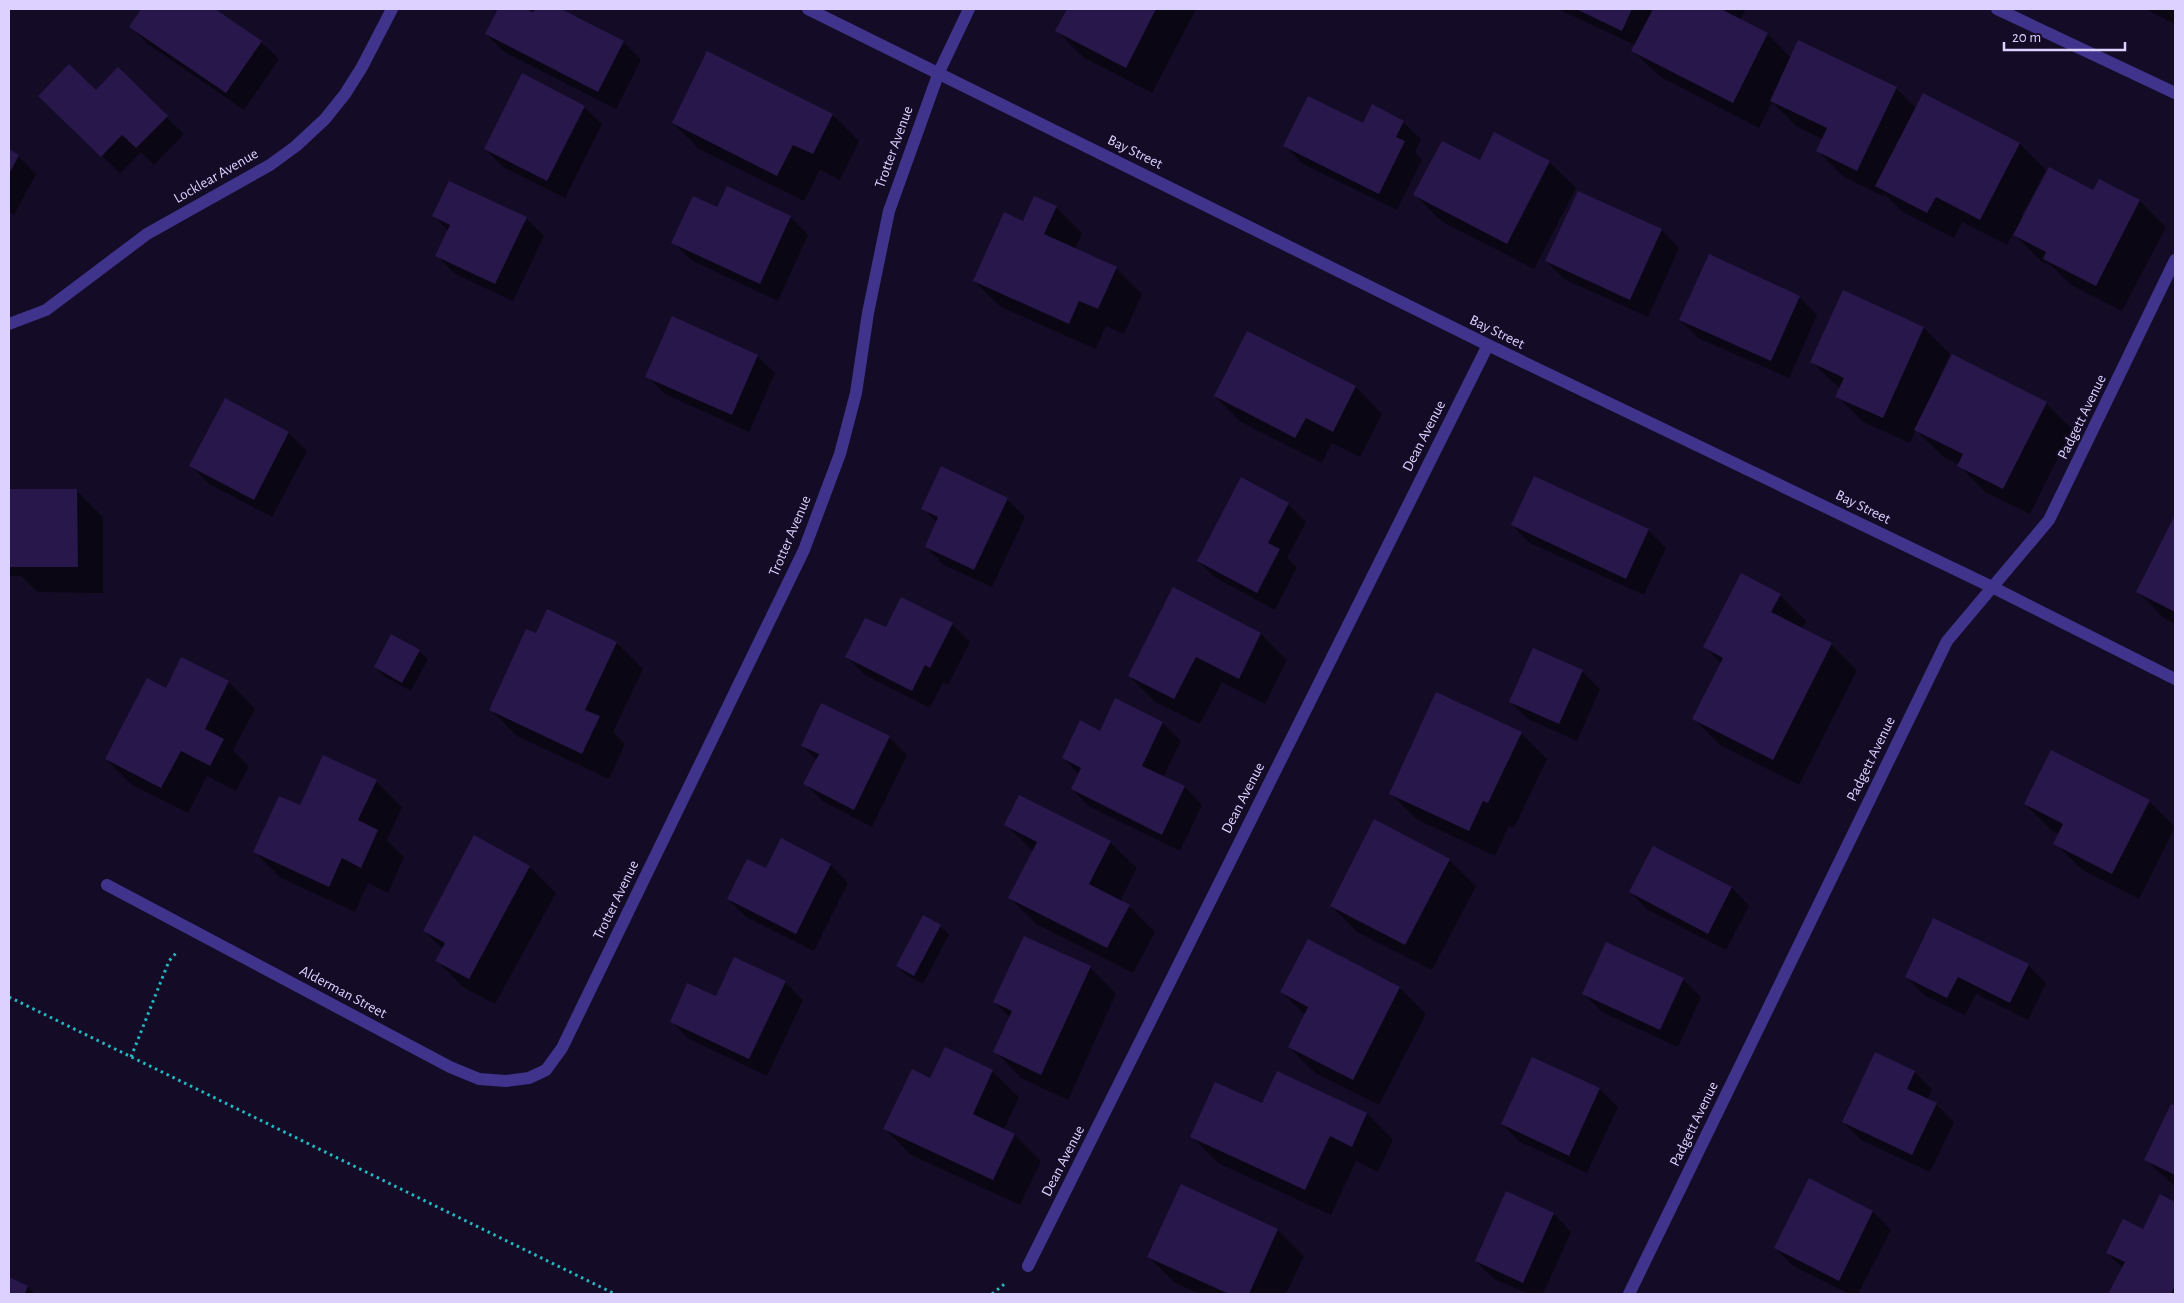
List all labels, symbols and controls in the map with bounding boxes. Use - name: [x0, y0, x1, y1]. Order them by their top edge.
- scale bar: [2004, 20, 2125, 52]
- text: 20 m: [2012, 30, 2041, 45]
- street label: Trotter Avenue: [872, 104, 916, 190]
- street label: Bay Street: [1105, 132, 1165, 172]
- street label: Locklear Avenue: [171, 146, 261, 206]
- street label: Bay Street: [1467, 312, 1527, 352]
- street label: Padgett Avenue: [2055, 372, 2109, 462]
- street label: Dean Avenue: [1400, 398, 1448, 474]
- street label: Bay Street: [1833, 487, 1893, 527]
- street label: Trotter Avenue: [766, 493, 814, 578]
- street label: Padgett Avenue: [1844, 714, 1898, 804]
- street label: Dean Avenue: [1219, 760, 1267, 836]
- street label: Trotter Avenue: [590, 858, 642, 942]
- street label: Alderman Street: [297, 963, 389, 1021]
- street label: Padgett Avenue: [1667, 1079, 1721, 1169]
- street label: Dean Avenue: [1039, 1123, 1087, 1199]

